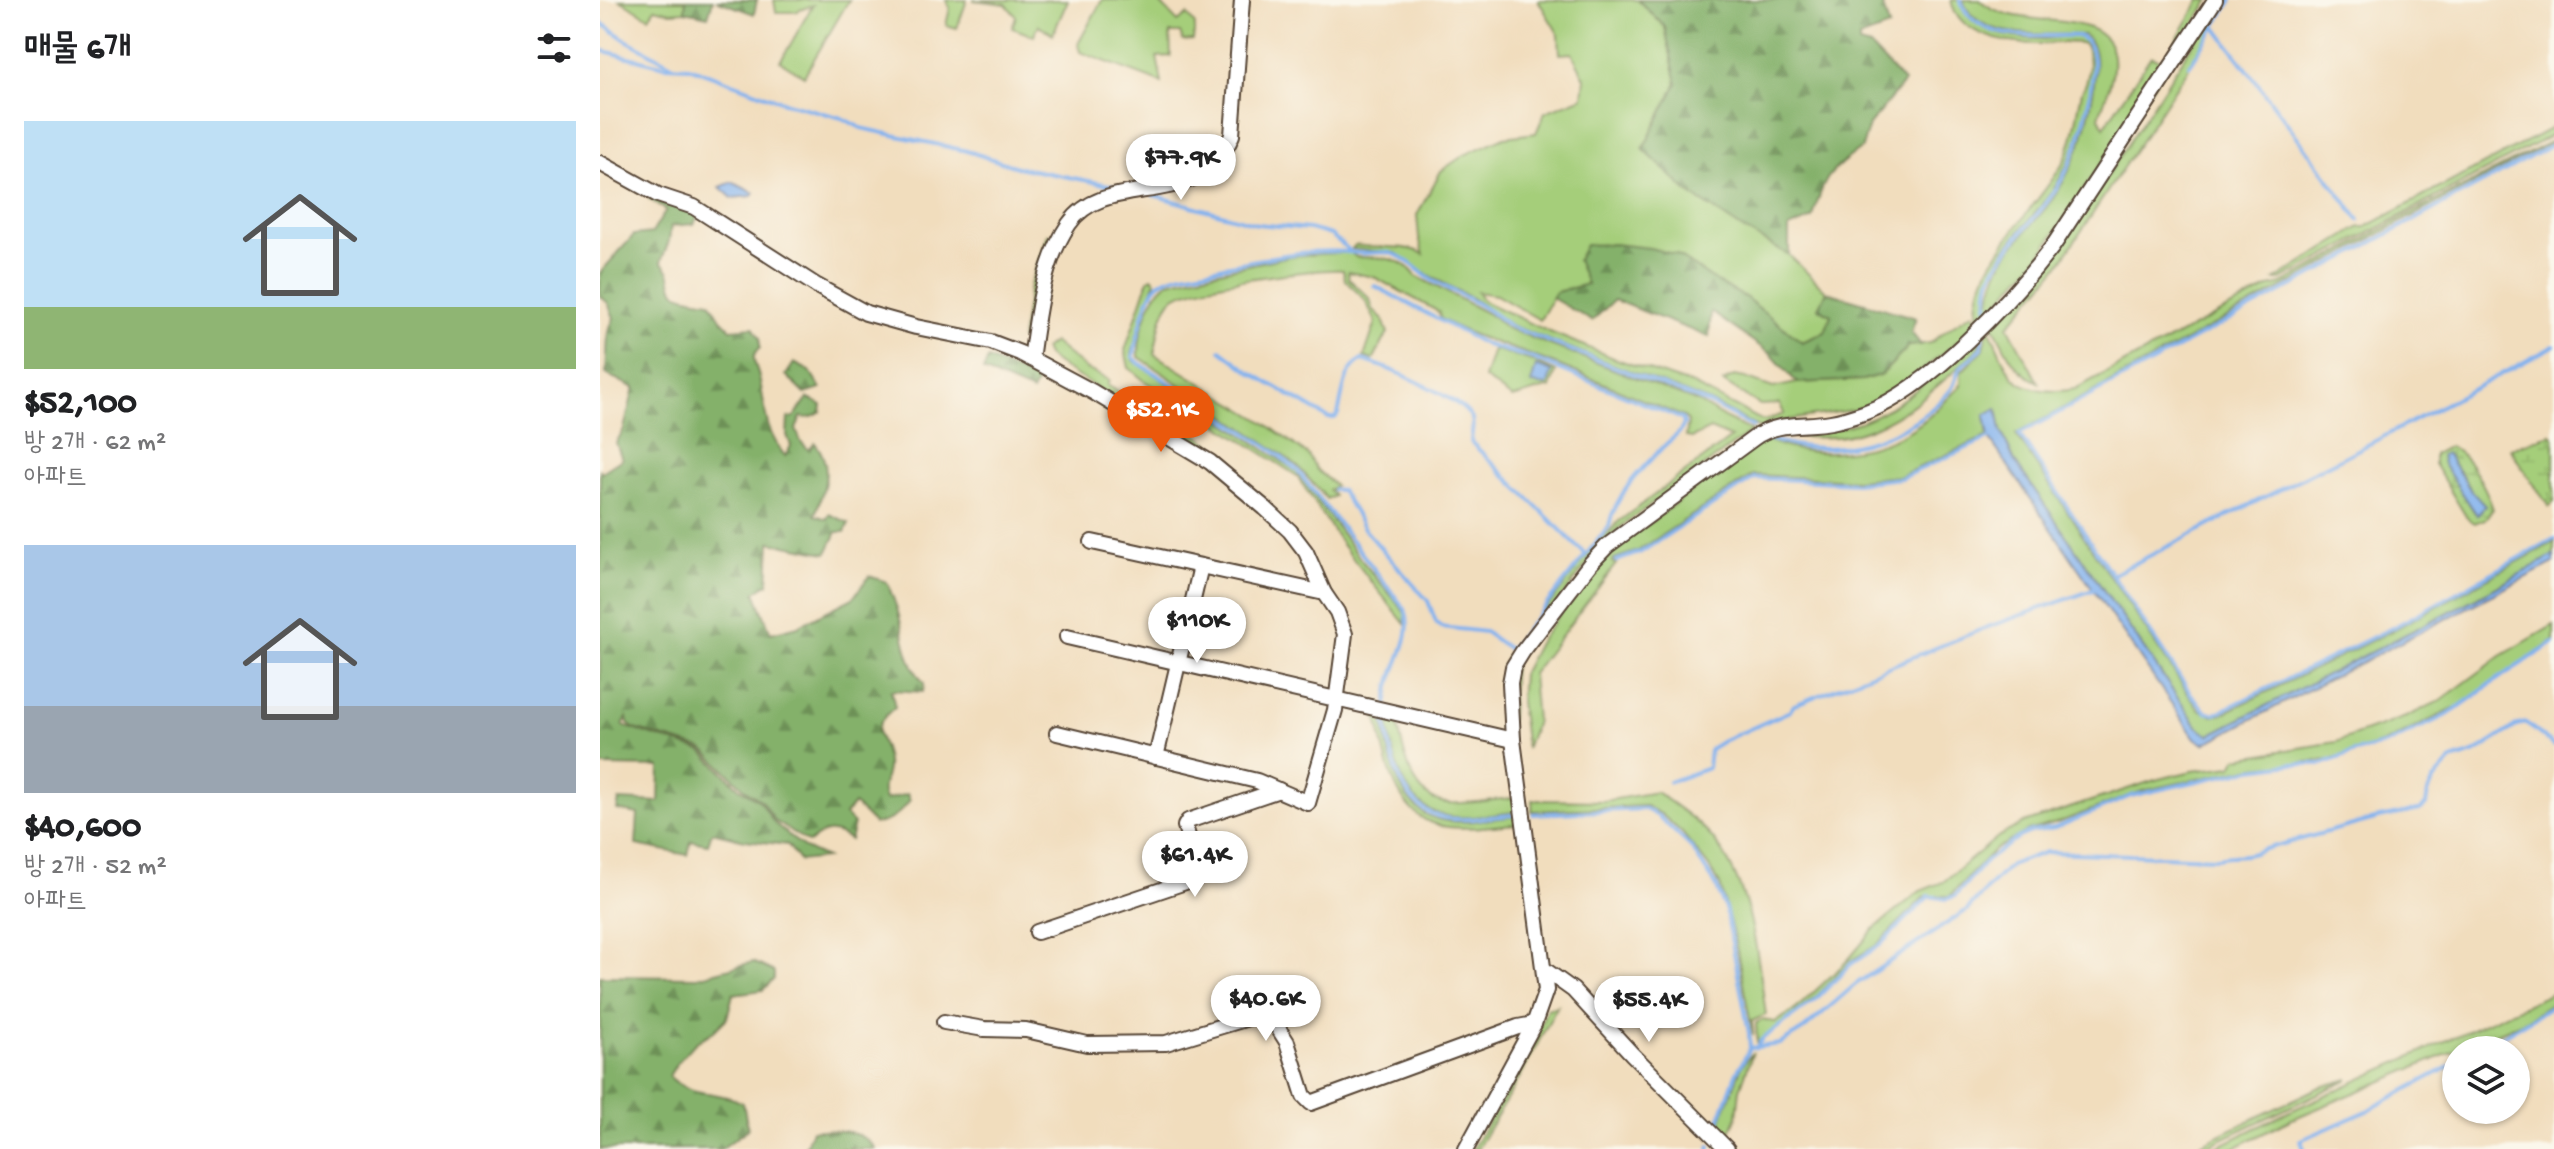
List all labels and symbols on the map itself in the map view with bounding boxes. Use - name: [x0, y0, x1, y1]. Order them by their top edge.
- pin: $77.9K: [1116, 134, 1246, 202]
- pin: $52.1K: [1096, 386, 1226, 454]
- pin: $110K: [1141, 597, 1253, 665]
- pin: $61.4K: [1130, 831, 1260, 899]
- pin: $40.6K: [1201, 975, 1331, 1043]
- pin: $55.4K: [1584, 976, 1714, 1044]

